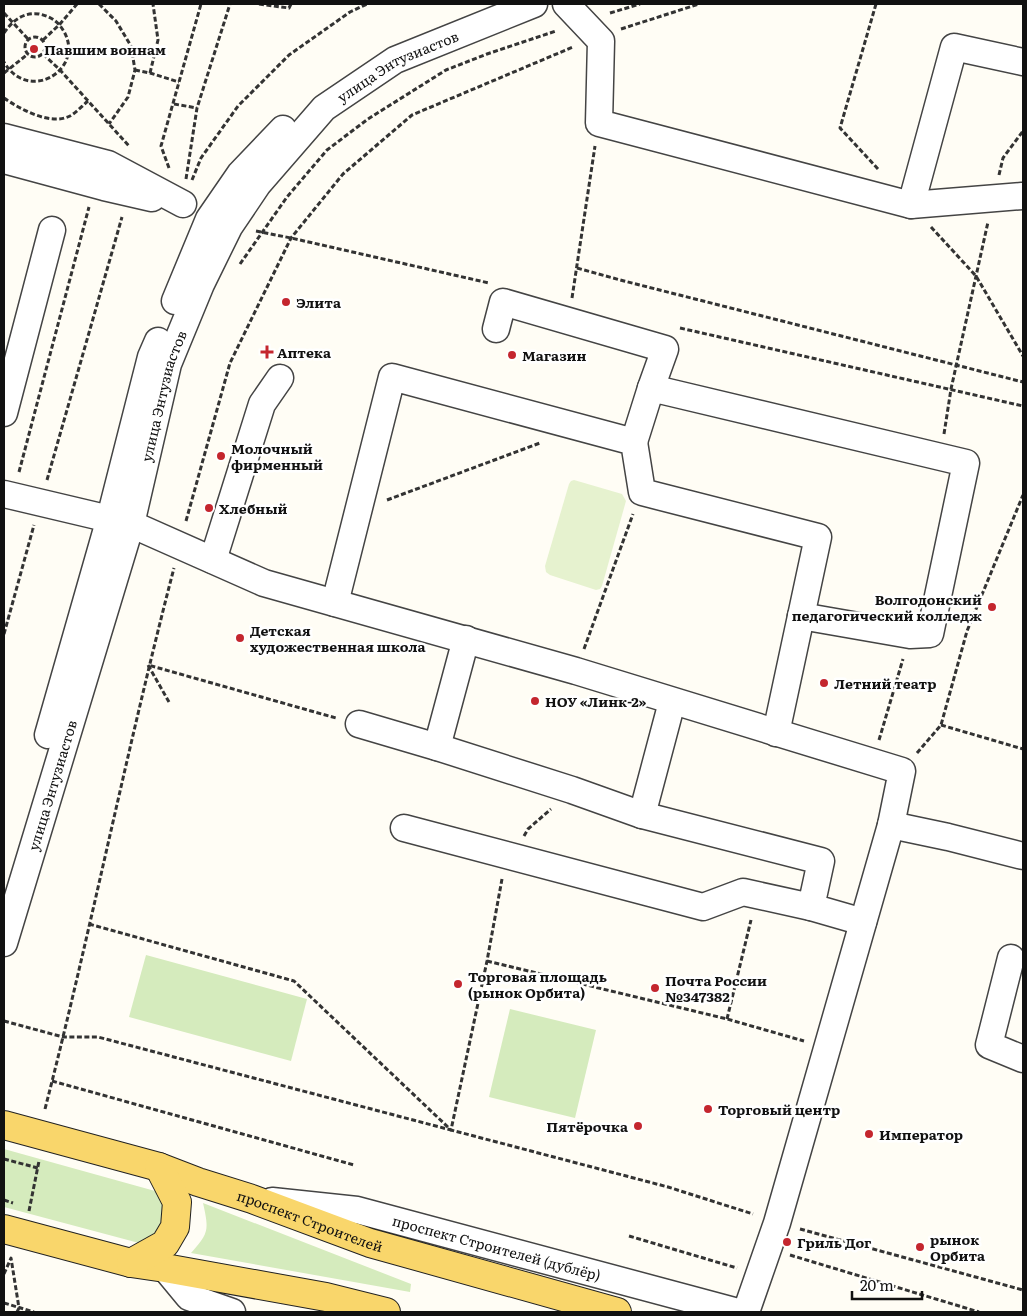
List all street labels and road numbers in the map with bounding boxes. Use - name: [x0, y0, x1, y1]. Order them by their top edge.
- street label: улица Энтузиастов: [333, 25, 462, 106]
- street label: улица Энтузиастов: [136, 327, 191, 464]
- street label: улица Энтузиастов: [23, 717, 81, 853]
- street label: проспект Строителей: [235, 1185, 385, 1256]
- street label: проспект Строителей (дублёр): [390, 1210, 603, 1285]

